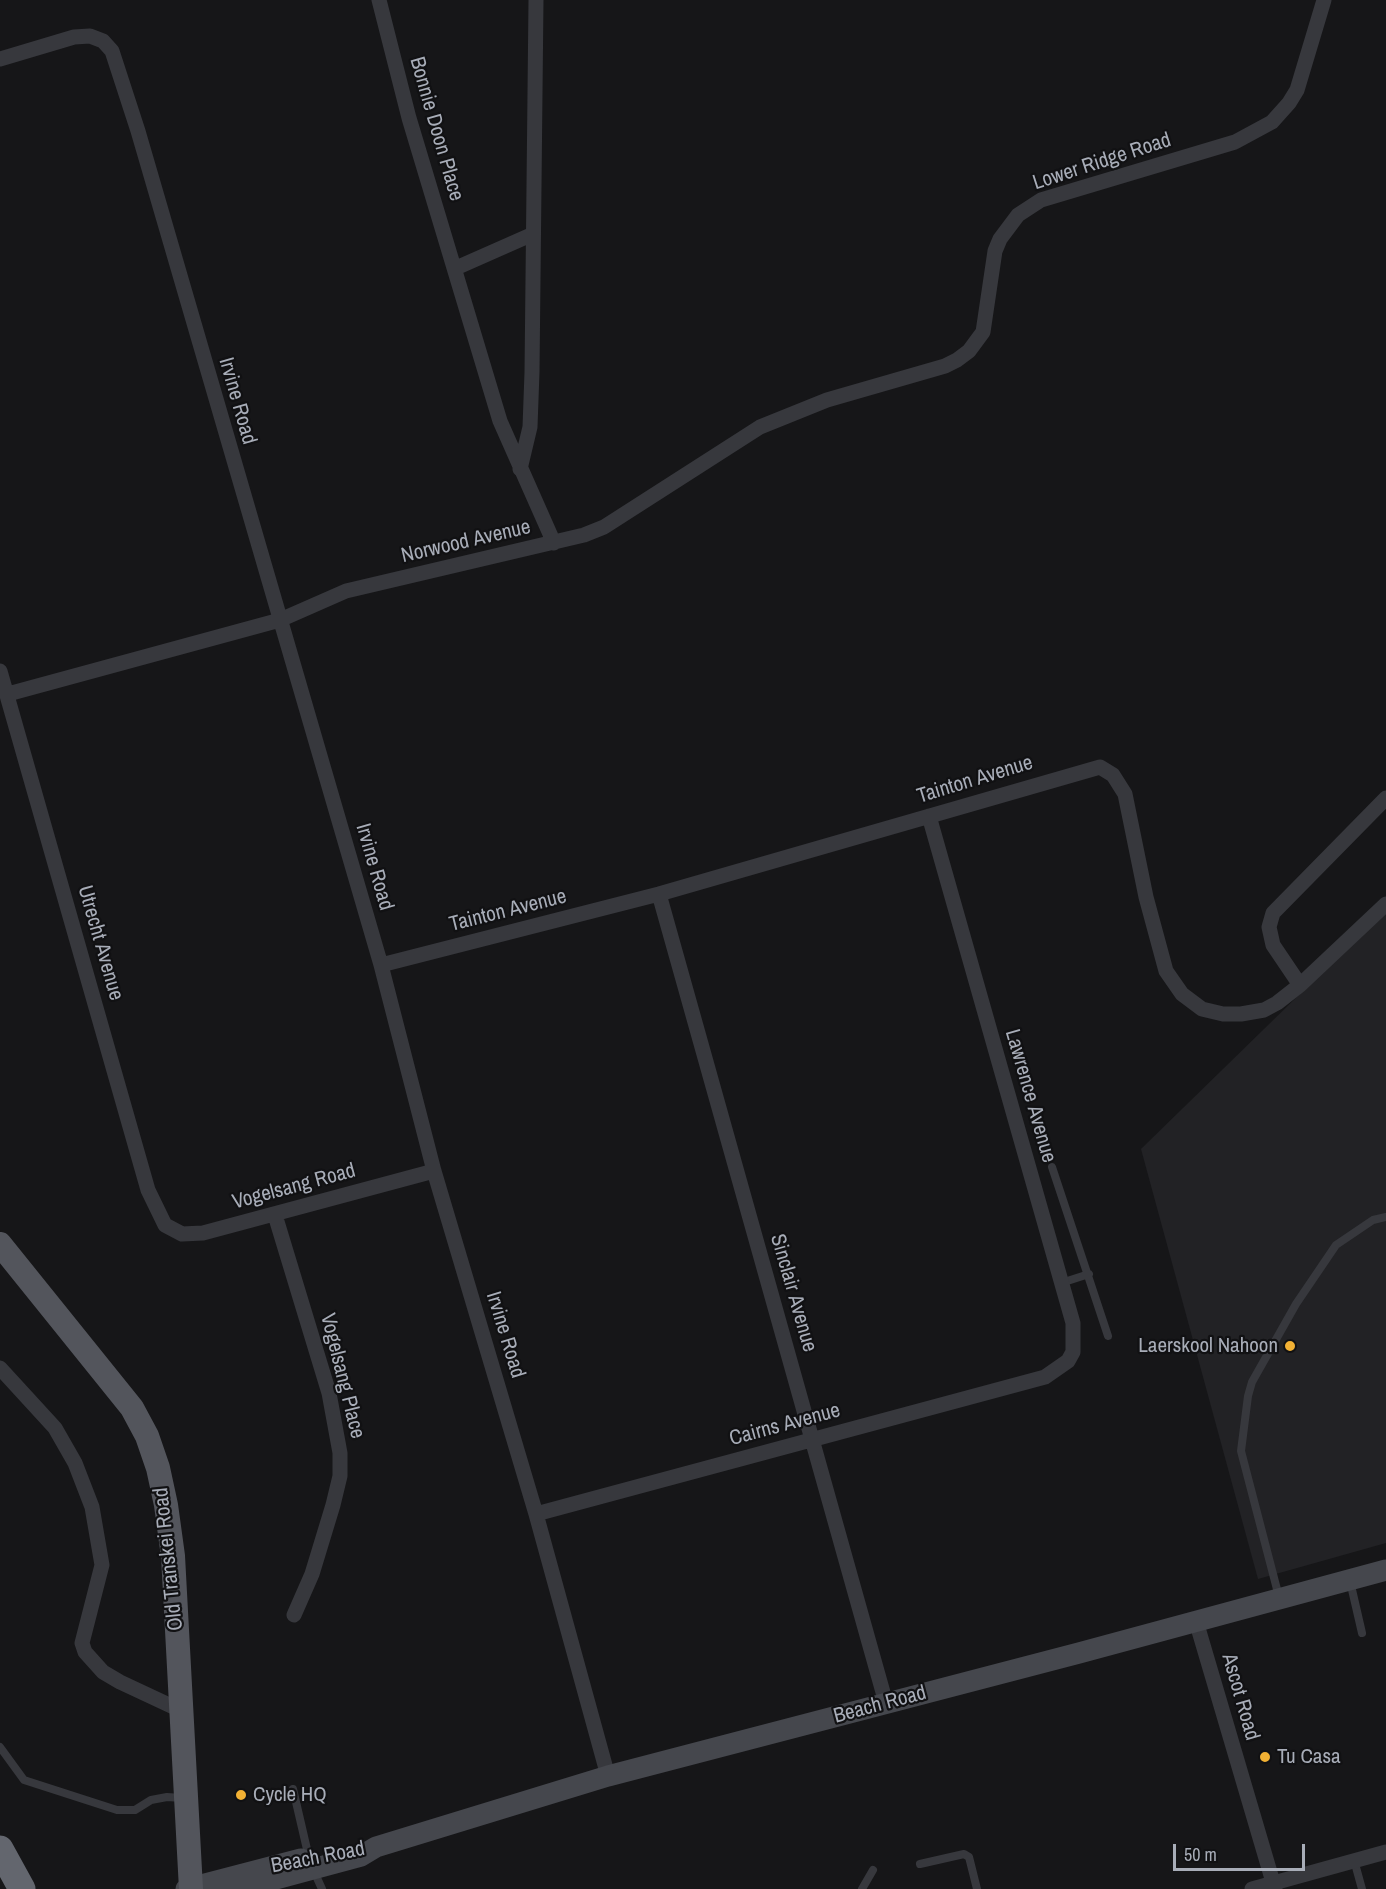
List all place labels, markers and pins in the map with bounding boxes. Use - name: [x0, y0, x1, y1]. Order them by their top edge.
- place label: Laerskool Nahoon: [1138, 1333, 1278, 1359]
- marker: Laerskool Nahoon: [1283, 1339, 1297, 1353]
- place label: Tu Casa: [1277, 1744, 1341, 1770]
- marker: Tu Casa: [1258, 1750, 1272, 1764]
- place label: Cycle HQ: [253, 1782, 327, 1808]
- marker: Cycle HQ: [234, 1788, 248, 1802]

